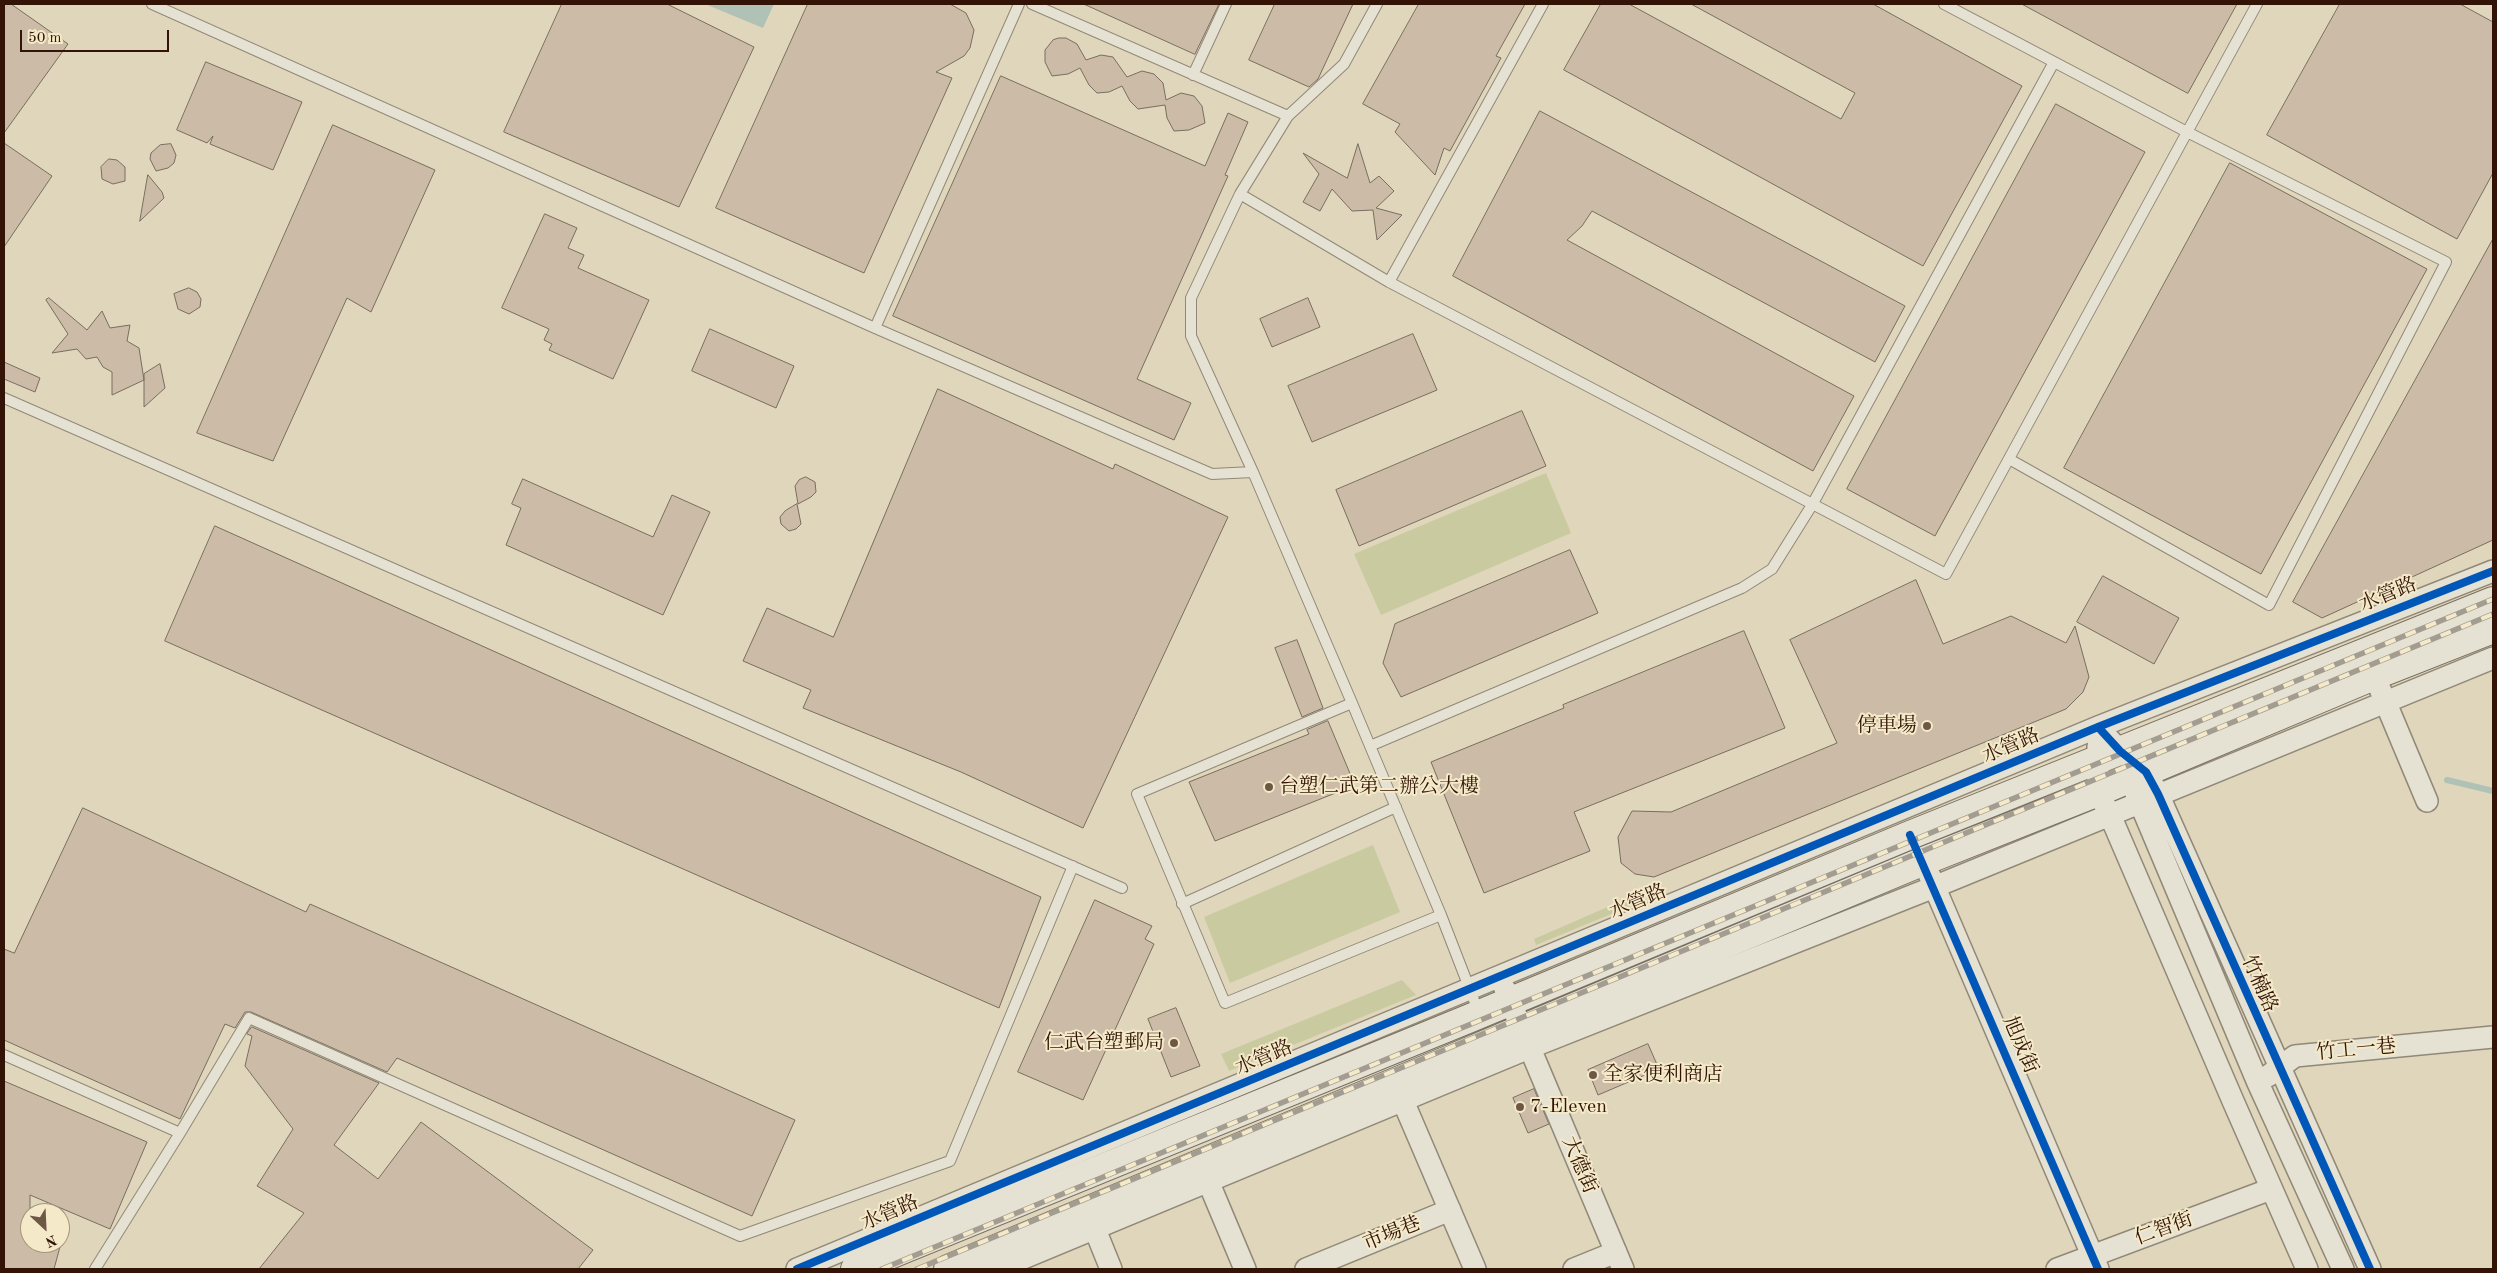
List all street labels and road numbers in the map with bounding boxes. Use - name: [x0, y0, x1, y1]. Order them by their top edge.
- street label: 水管路: [2356, 573, 2420, 617]
- street label: 水管路: [1979, 723, 2043, 769]
- street label: 水管路: [1606, 879, 1670, 925]
- street label: 竹楠路: [2236, 952, 2282, 1016]
- street label: 旭成街: [1997, 1013, 2043, 1077]
- street label: 水管路: [1232, 1035, 1296, 1081]
- street label: 竹工一巷: [2315, 1035, 2397, 1065]
- street label: 大德街: [1556, 1133, 1602, 1197]
- street label: 水管路: [858, 1190, 922, 1236]
- street label: 仁智街: [2132, 1207, 2196, 1251]
- street label: 市場巷: [1360, 1212, 1424, 1256]

